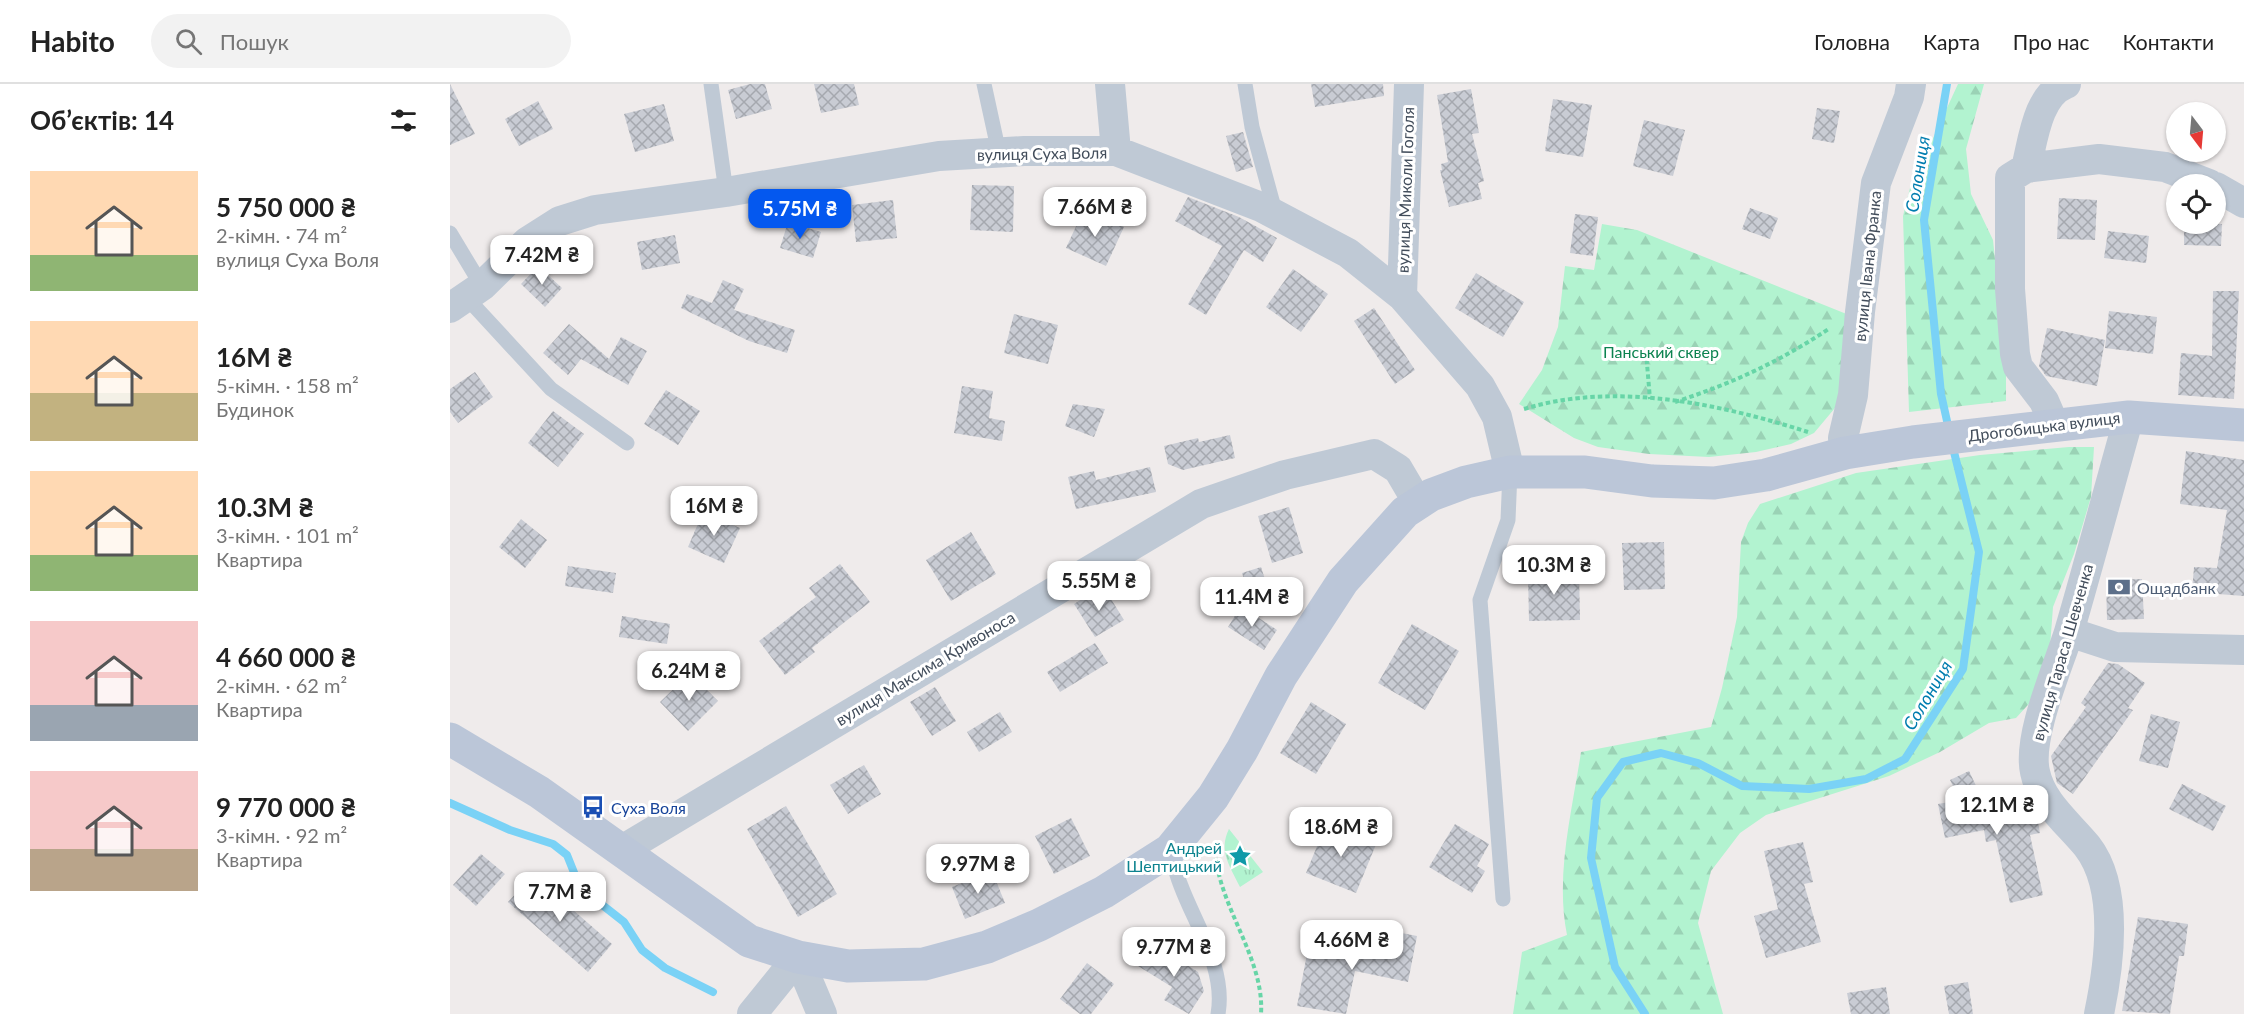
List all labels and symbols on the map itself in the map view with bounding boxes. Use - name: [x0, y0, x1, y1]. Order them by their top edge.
- north arrow: [2166, 102, 2226, 162]
- street label: вулиця Миколи Гоголя: [1393, 107, 1417, 273]
- water label: Солониця: [1900, 134, 1934, 214]
- street label: вулиця Суха Воля: [977, 142, 1107, 164]
- pin: 7.66M ₴: [1040, 187, 1150, 238]
- pin: 5.75M ₴: [745, 189, 855, 240]
- street label: вулиця Івана Франка: [1850, 190, 1884, 342]
- pin: 7.42M ₴: [487, 235, 597, 286]
- park label: Панський сквер: [1603, 342, 1719, 361]
- street label: Дрогобицька вулиця: [1967, 407, 2121, 445]
- pin: 16M ₴: [672, 486, 756, 537]
- pin: 10.3M ₴: [1499, 545, 1609, 596]
- pin: 5.55M ₴: [1044, 561, 1154, 612]
- street label: вулиця Тараса Шевченка: [2028, 561, 2096, 743]
- bank icon: Ощадбанк: [2106, 574, 2132, 600]
- pin: 11.4M ₴: [1197, 577, 1307, 628]
- place label: Ощадбанк: [2137, 578, 2216, 597]
- street label: вулиця Максима Кривоноса: [832, 607, 1018, 729]
- pin: 6.24M ₴: [634, 651, 744, 702]
- water label: Солониця: [1898, 656, 1956, 734]
- pin: 12.1M ₴: [1942, 785, 2052, 836]
- bus stop icon: Суха Воля: [580, 794, 606, 820]
- place label: Суха Воля: [611, 798, 686, 817]
- pin: 18.6M ₴: [1286, 807, 1396, 858]
- place label: Андрей Шептицький: [1126, 838, 1222, 875]
- place icon: Андрей Шептицький: [1227, 843, 1253, 869]
- pin: 9.97M ₴: [923, 844, 1033, 895]
- pin: 7.7M ₴: [511, 872, 609, 923]
- pin: 4.66M ₴: [1297, 920, 1407, 971]
- pin: 9.77M ₴: [1119, 927, 1229, 978]

